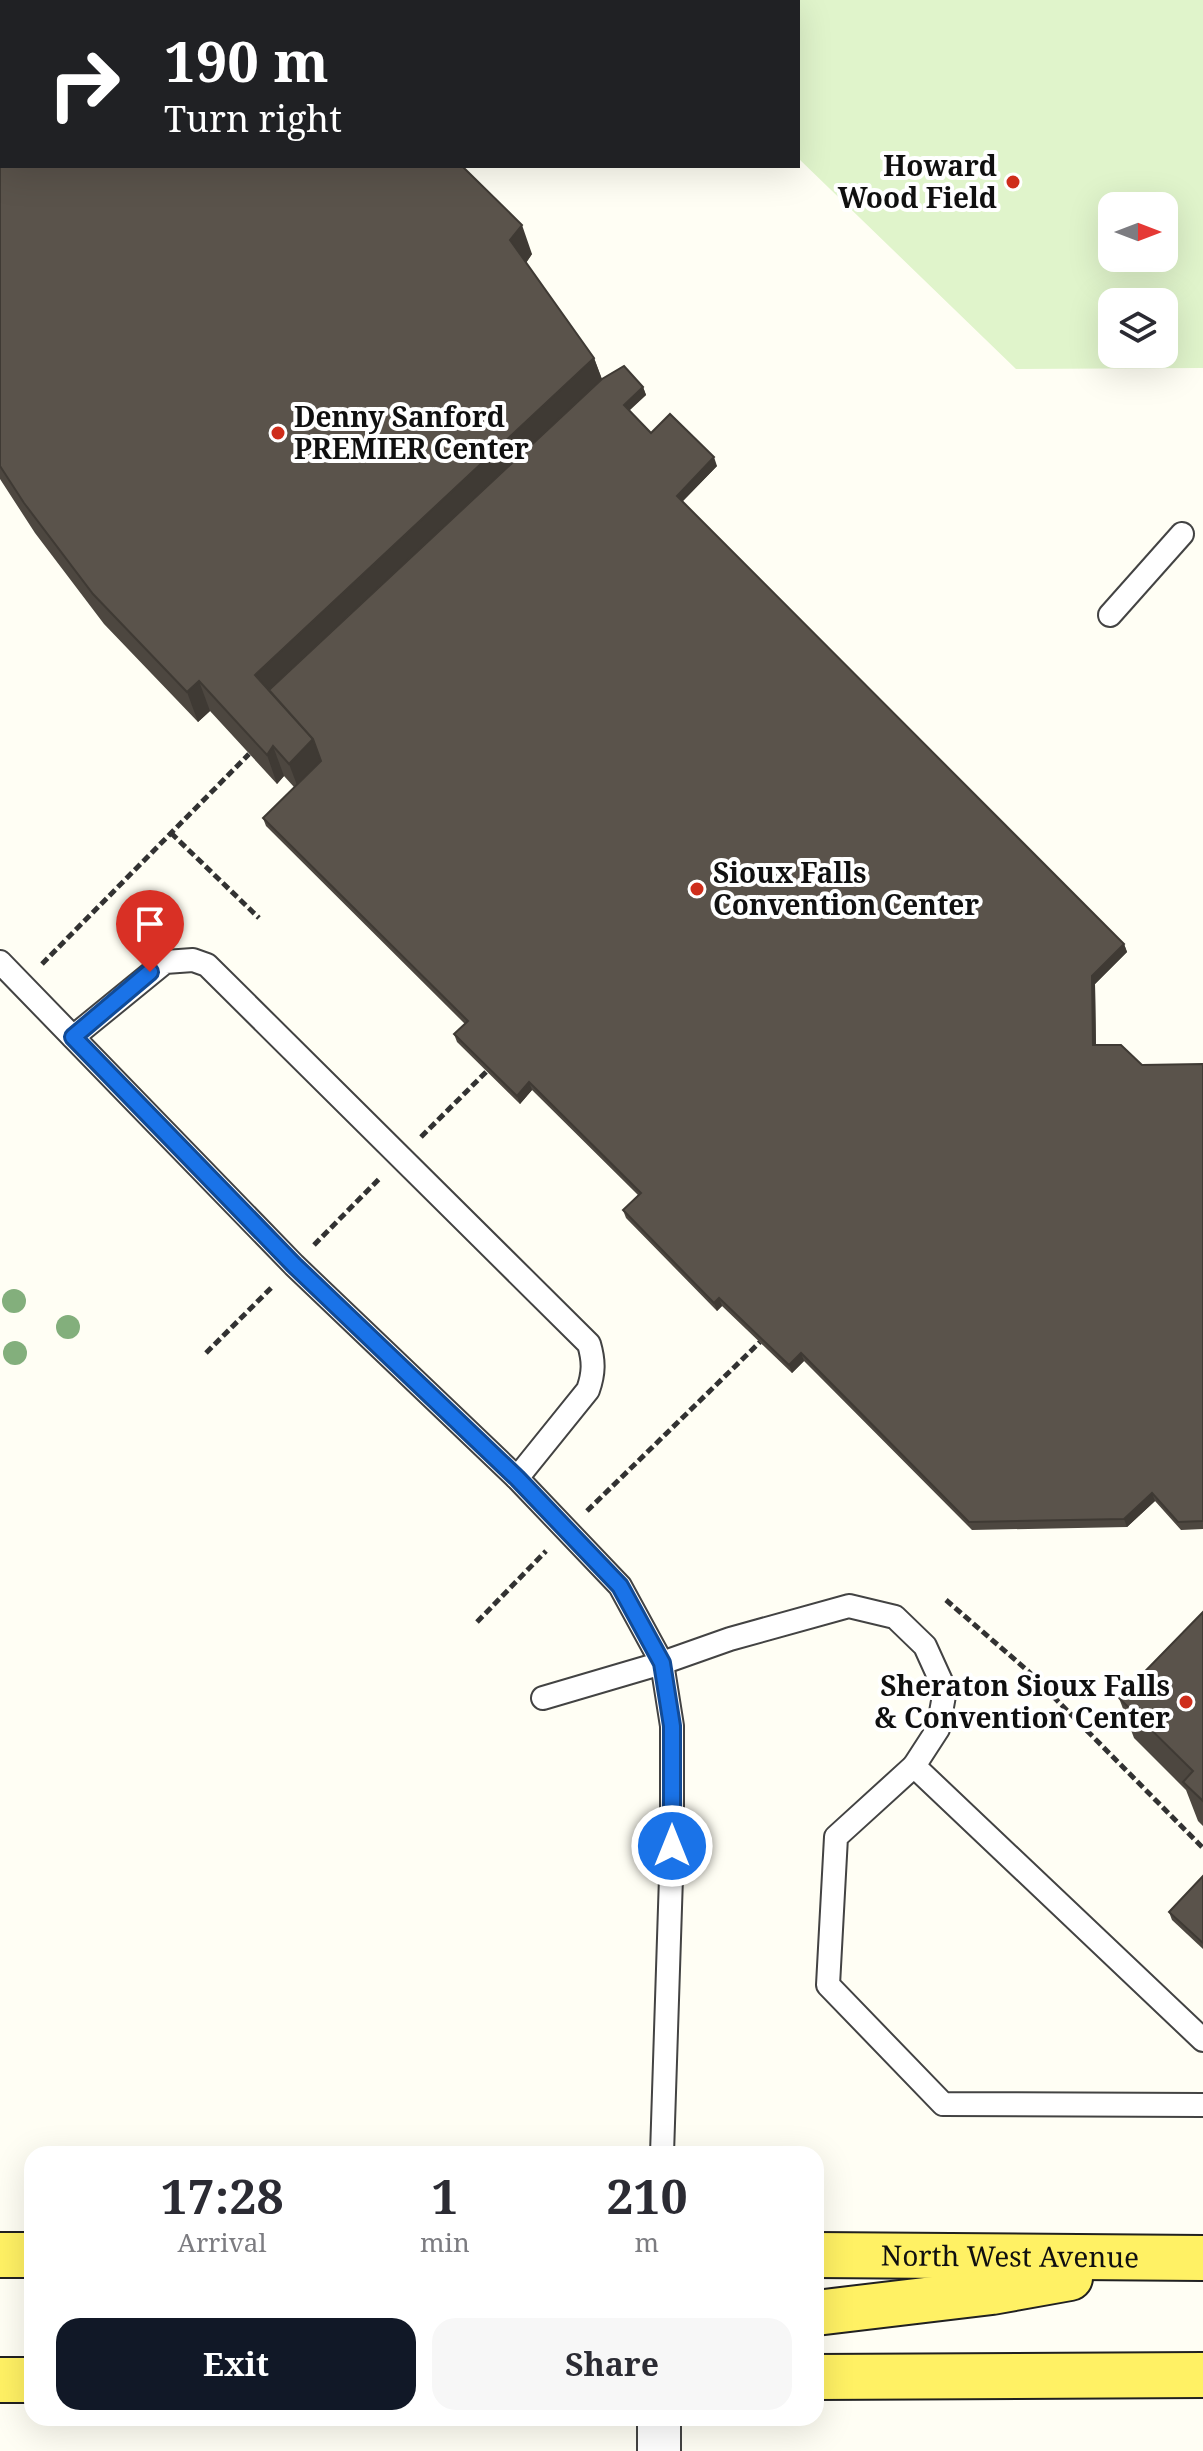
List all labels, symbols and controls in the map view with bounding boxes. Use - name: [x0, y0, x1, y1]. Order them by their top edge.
- text: 190 m: [164, 22, 329, 98]
- icon: right: [32, 32, 136, 136]
- text: Turn right: [164, 94, 342, 143]
- place label: Howard Wood Field: [838, 146, 997, 216]
- marker: Howard Wood Field: [1004, 173, 1022, 191]
- north arrow: [1098, 192, 1178, 272]
- map controls: [1098, 192, 1178, 368]
- button: layers: [1098, 288, 1178, 368]
- place label: Denny Sanford PREMIER Center: [294, 397, 529, 467]
- marker: Denny Sanford PREMIER Center: [269, 424, 287, 442]
- place label: Sioux Falls Convention Center: [713, 853, 979, 923]
- marker: Sioux Falls Convention Center: [688, 880, 706, 898]
- pin: [116, 890, 184, 972]
- icon: arrive: [128, 902, 172, 946]
- place label: Sheraton Sioux Falls & Convention Center: [874, 1666, 1170, 1736]
- marker: Sheraton Sioux Falls & Convention Center: [1177, 1693, 1195, 1711]
- position arrow: [630, 1804, 714, 1888]
- text: 17:28: [160, 2163, 284, 2228]
- text: 1: [431, 2163, 458, 2228]
- text: 210: [606, 2163, 688, 2228]
- text: Arrival: [178, 2224, 266, 2260]
- text: min: [420, 2224, 470, 2260]
- text: m: [635, 2224, 659, 2260]
- street label: North West Avenue: [881, 2236, 1139, 2276]
- button: Exit: [56, 2318, 416, 2410]
- button: Share: [432, 2318, 792, 2410]

